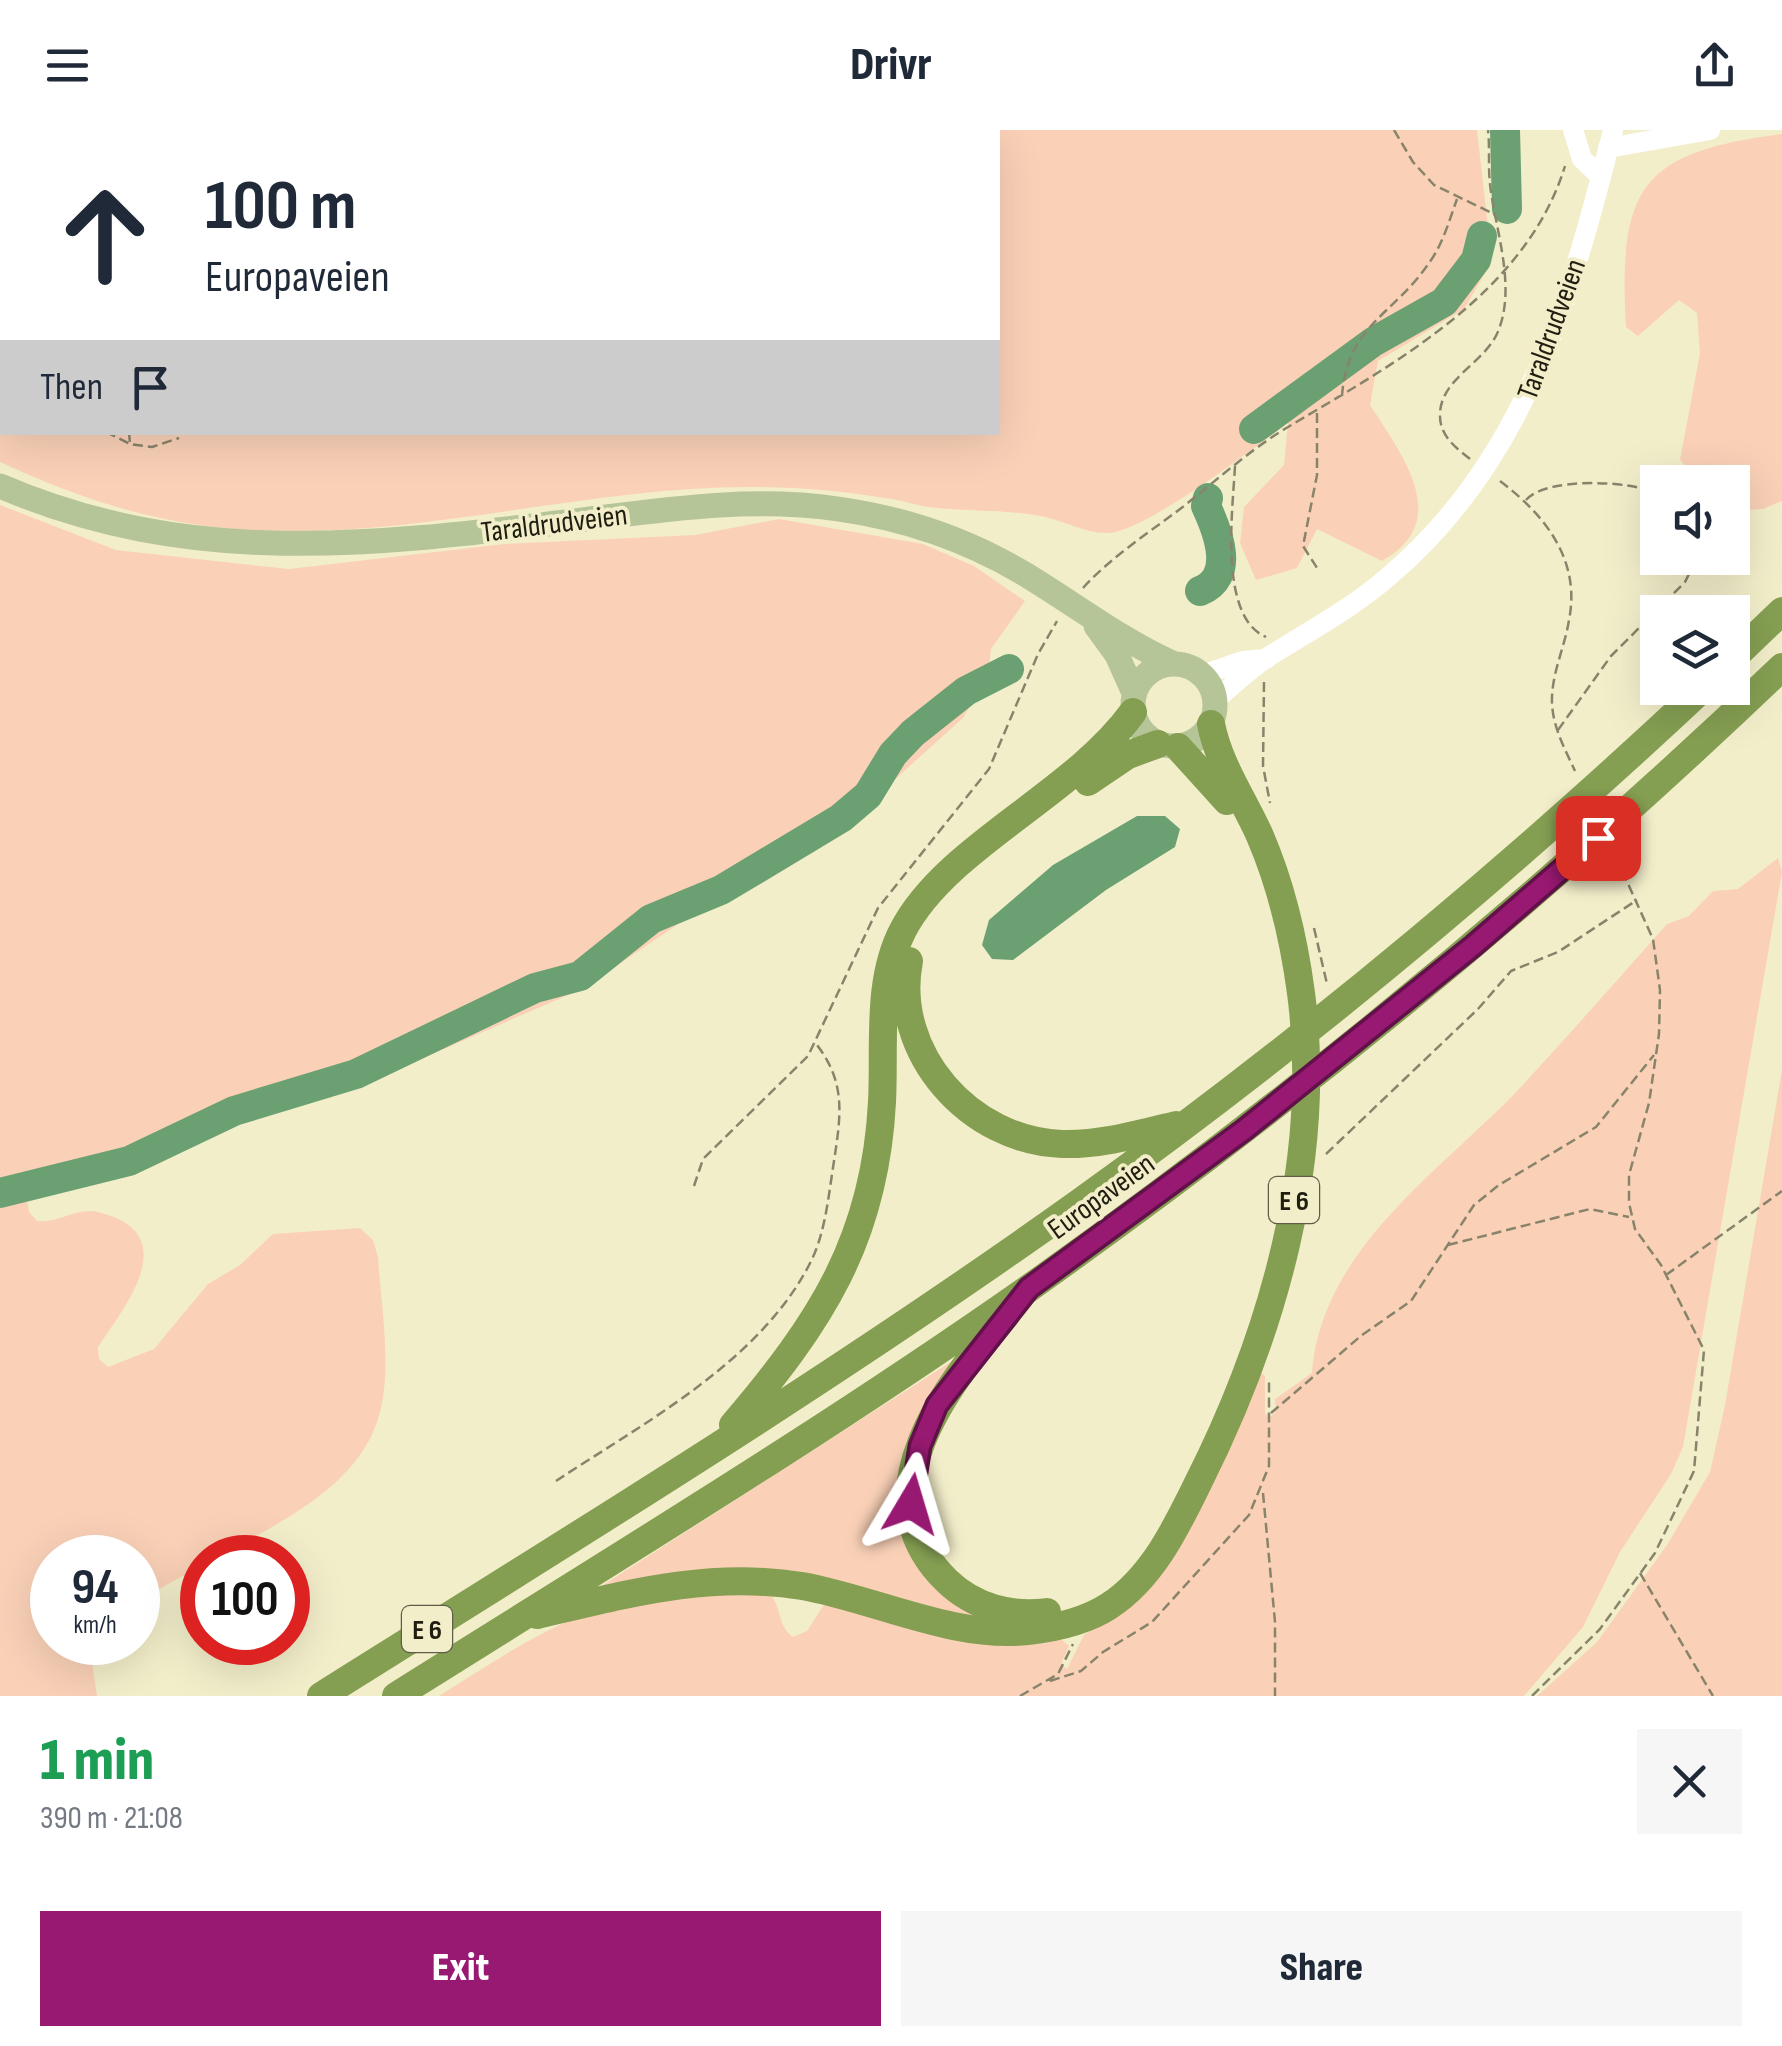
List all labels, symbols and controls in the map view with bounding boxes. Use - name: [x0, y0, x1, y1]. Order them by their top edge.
- icon: menu: [40, 38, 95, 93]
- text: Drivr: [850, 38, 932, 93]
- icon: share: [1687, 38, 1742, 93]
- text: 100 m: [205, 165, 356, 249]
- icon: ahead: [40, 170, 170, 300]
- text: Europaveien: [205, 250, 390, 305]
- street label: Taraldrudveien: [1510, 254, 1594, 405]
- icon: arrive: [123, 360, 178, 415]
- text: Then: [40, 365, 103, 410]
- map controls: [1640, 465, 1750, 705]
- button: sound: [1640, 465, 1750, 575]
- street label: Taraldrudveien: [479, 497, 629, 551]
- button: layers: [1640, 595, 1750, 705]
- pin: [1556, 796, 1641, 881]
- icon: arrive: [1571, 811, 1626, 866]
- street label: Europaveien: [1041, 1146, 1162, 1248]
- road number: E 6: [1269, 1177, 1319, 1223]
- position arrow: [859, 1452, 963, 1556]
- speed limit sign: 100: [180, 1535, 310, 1665]
- text: 94: [72, 1558, 118, 1618]
- road number: E 6: [402, 1606, 452, 1652]
- text: km/h: [73, 1610, 117, 1641]
- text: 1 min: [40, 1725, 154, 1797]
- button: close: [1637, 1729, 1742, 1834]
- text: 390 m · 21:08: [40, 1799, 183, 1838]
- button: Exit: [40, 1911, 881, 2026]
- button: Share: [901, 1911, 1742, 2026]

